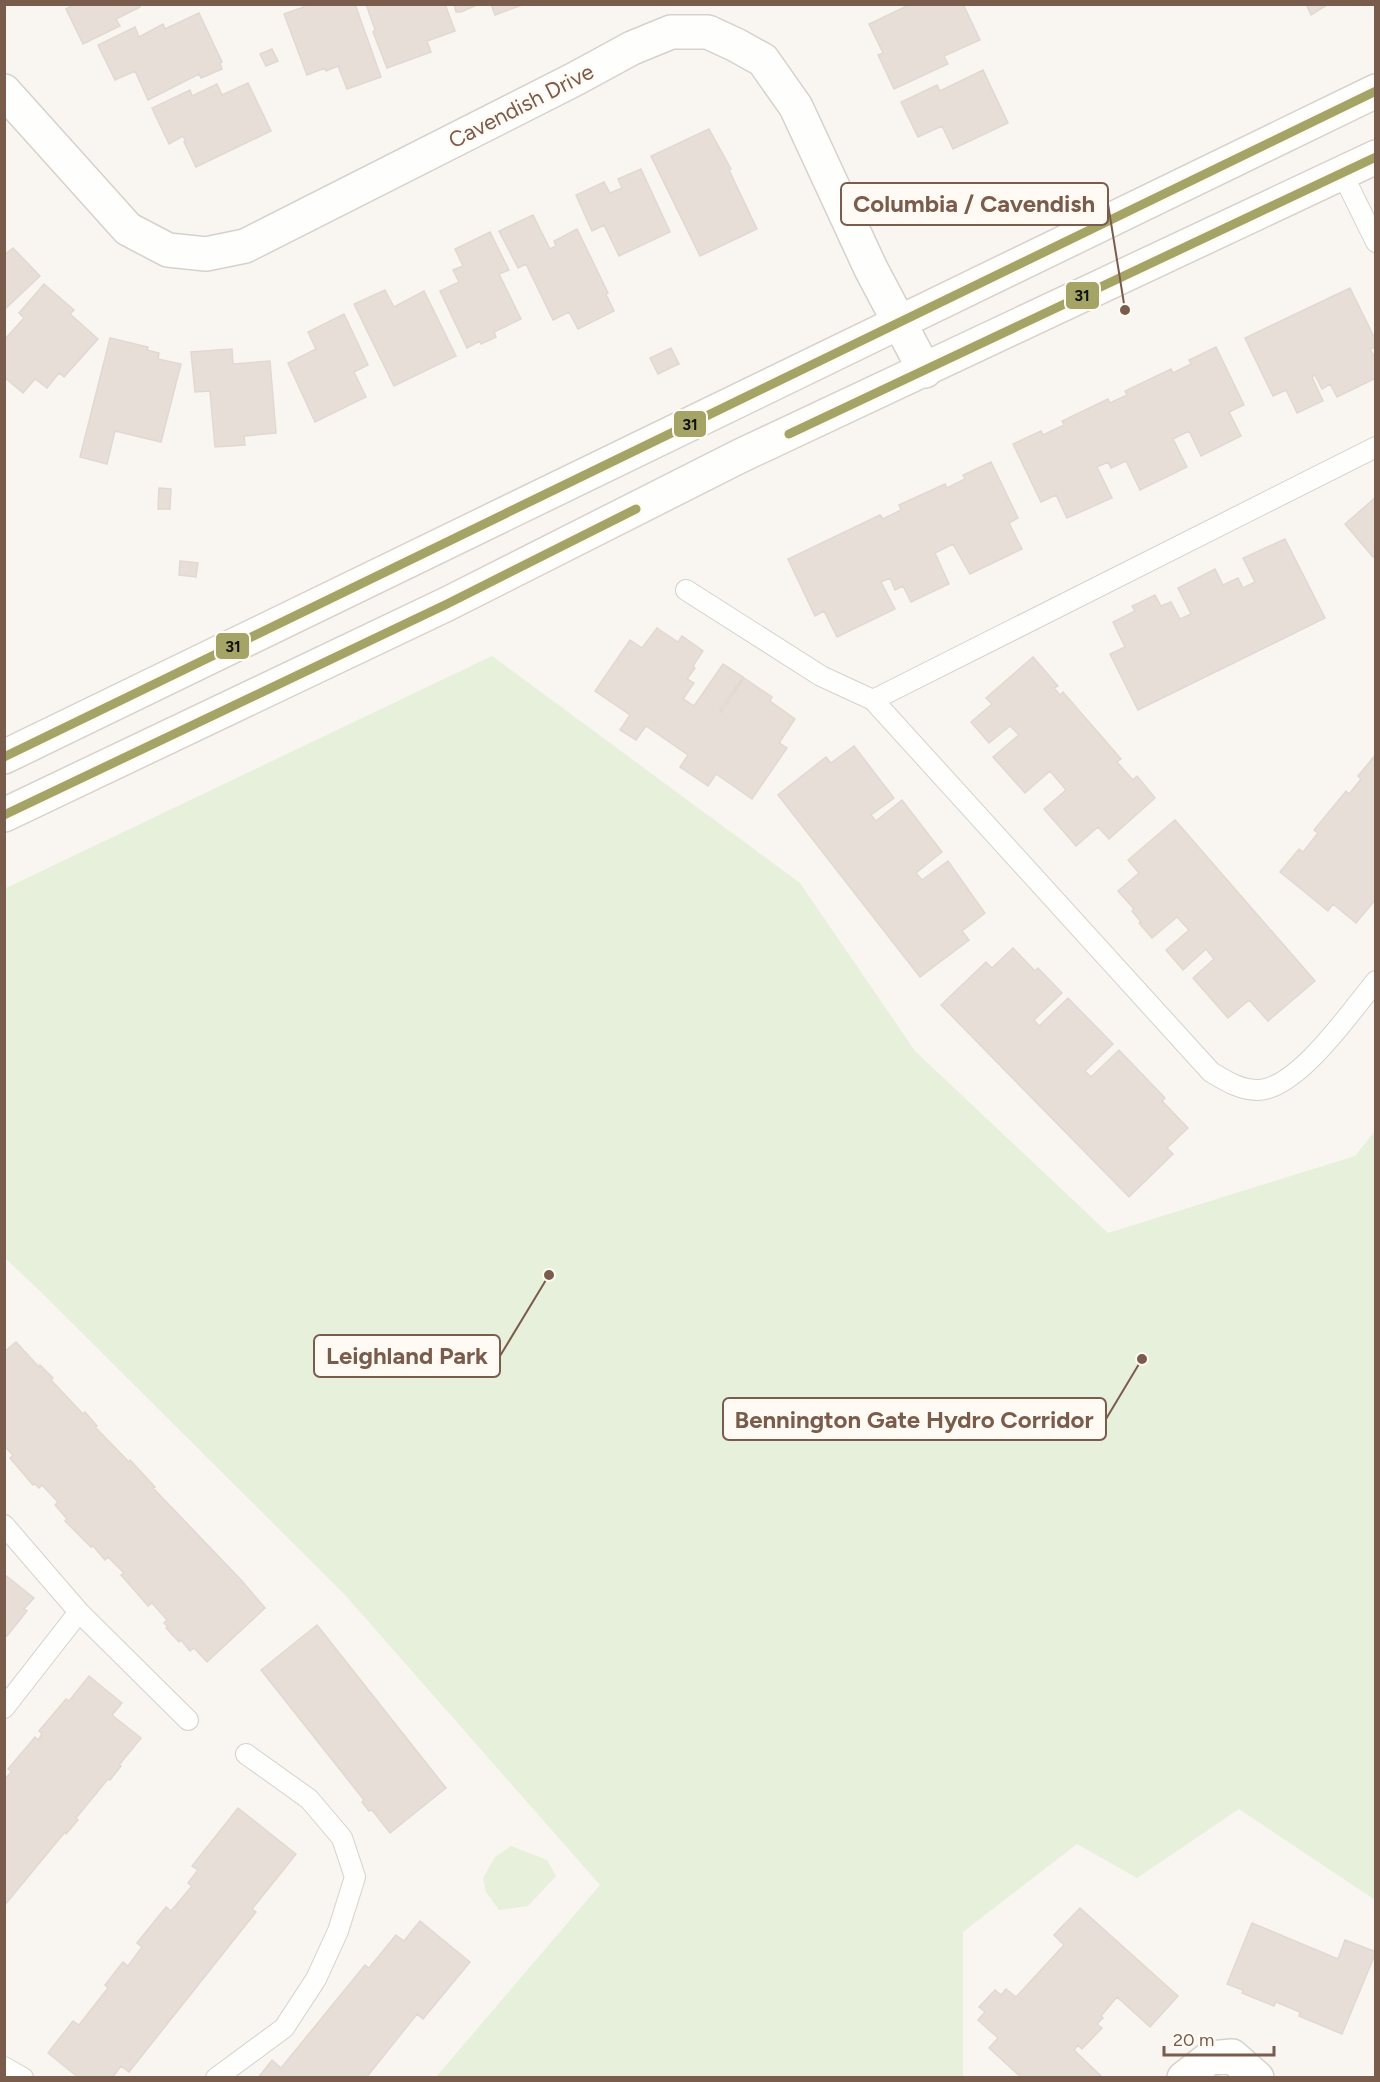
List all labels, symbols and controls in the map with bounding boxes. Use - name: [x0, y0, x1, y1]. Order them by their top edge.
- street label: Cavendish Drive: [444, 58, 598, 154]
- callout: Columbia / Cavendish: [841, 183, 1108, 225]
- text: Columbia / Cavendish: [853, 189, 1095, 218]
- line badge: 31: [1065, 281, 1100, 310]
- text: 31: [1074, 286, 1090, 305]
- line badge: 31: [673, 410, 707, 438]
- text: 31: [682, 415, 698, 434]
- line badge: 31: [215, 632, 250, 660]
- text: 31: [225, 637, 241, 656]
- callout: Leighland Park: [314, 1335, 500, 1377]
- text: Leighland Park: [326, 1341, 488, 1370]
- callout: Bennington Gate Hydro Corridor: [723, 1398, 1106, 1440]
- text: Bennington Gate Hydro Corridor: [735, 1405, 1094, 1434]
- scale bar: [1164, 2019, 1274, 2057]
- text: 20 m: [1173, 2029, 1214, 2051]

